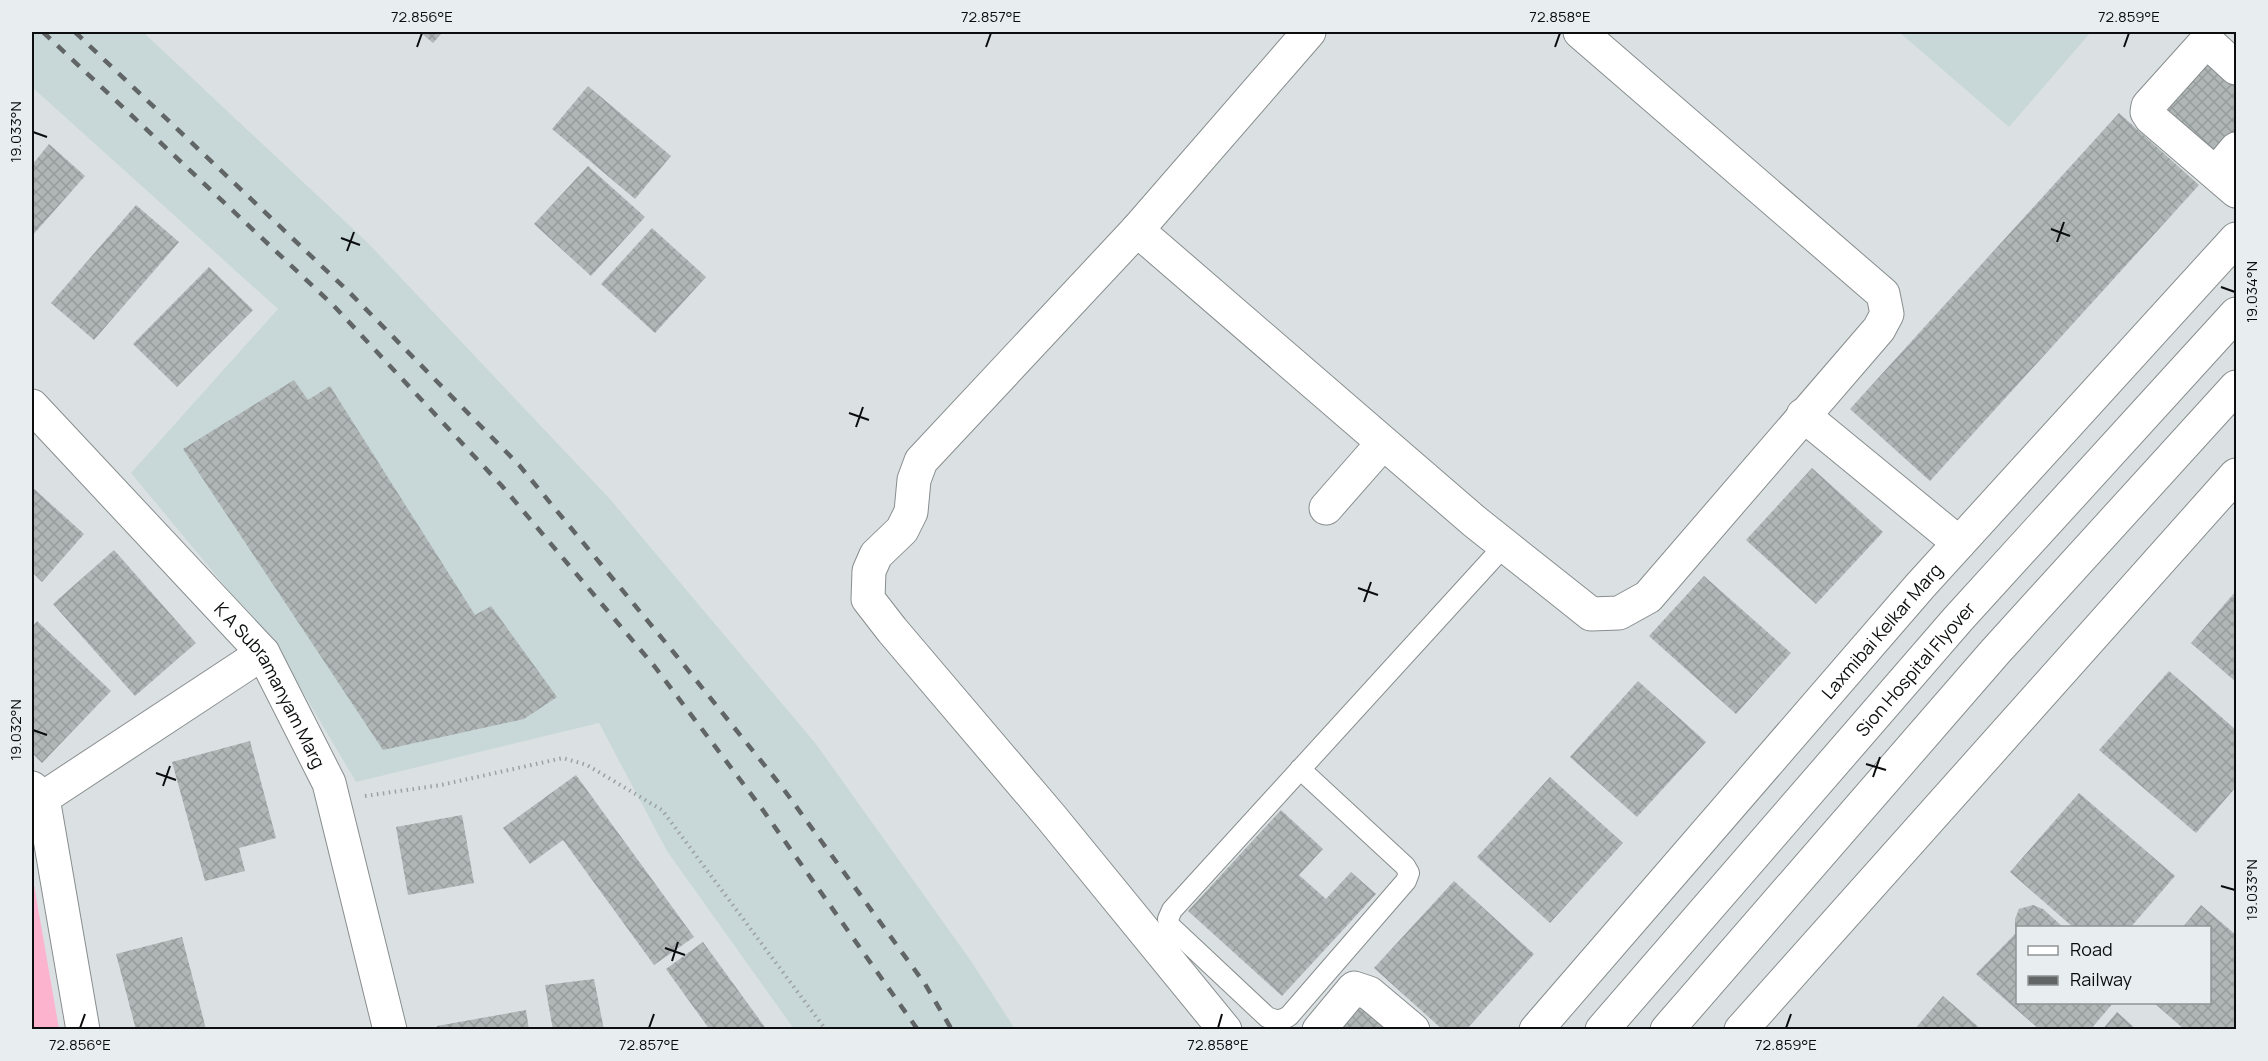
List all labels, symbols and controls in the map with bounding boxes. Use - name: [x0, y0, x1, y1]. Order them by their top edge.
- text: 72.856°E: [391, 6, 453, 27]
- text: 72.857°E: [961, 6, 1021, 27]
- text: 72.858°E: [1529, 6, 1591, 27]
- text: 72.859°E: [2098, 6, 2160, 27]
- text: 19.033°N: [5, 101, 26, 163]
- text: 19.034°N: [2241, 261, 2262, 323]
- street label: Laxmibai Kelkar Marg: [1816, 558, 1947, 704]
- street label: Sion Hospital Flyover: [1850, 596, 1981, 741]
- street label: K A Subramanyam Marg: [209, 597, 331, 772]
- text: 19.032°N: [5, 699, 26, 761]
- text: 19.033°N: [2241, 859, 2262, 921]
- legend: [2016, 926, 2211, 1004]
- text: Road: [2070, 937, 2113, 961]
- text: Railway: [2070, 967, 2132, 991]
- text: 72.856°E: [49, 1034, 111, 1055]
- text: 72.857°E: [619, 1034, 679, 1055]
- text: 72.858°E: [1187, 1034, 1249, 1055]
- text: 72.859°E: [1755, 1034, 1817, 1055]

